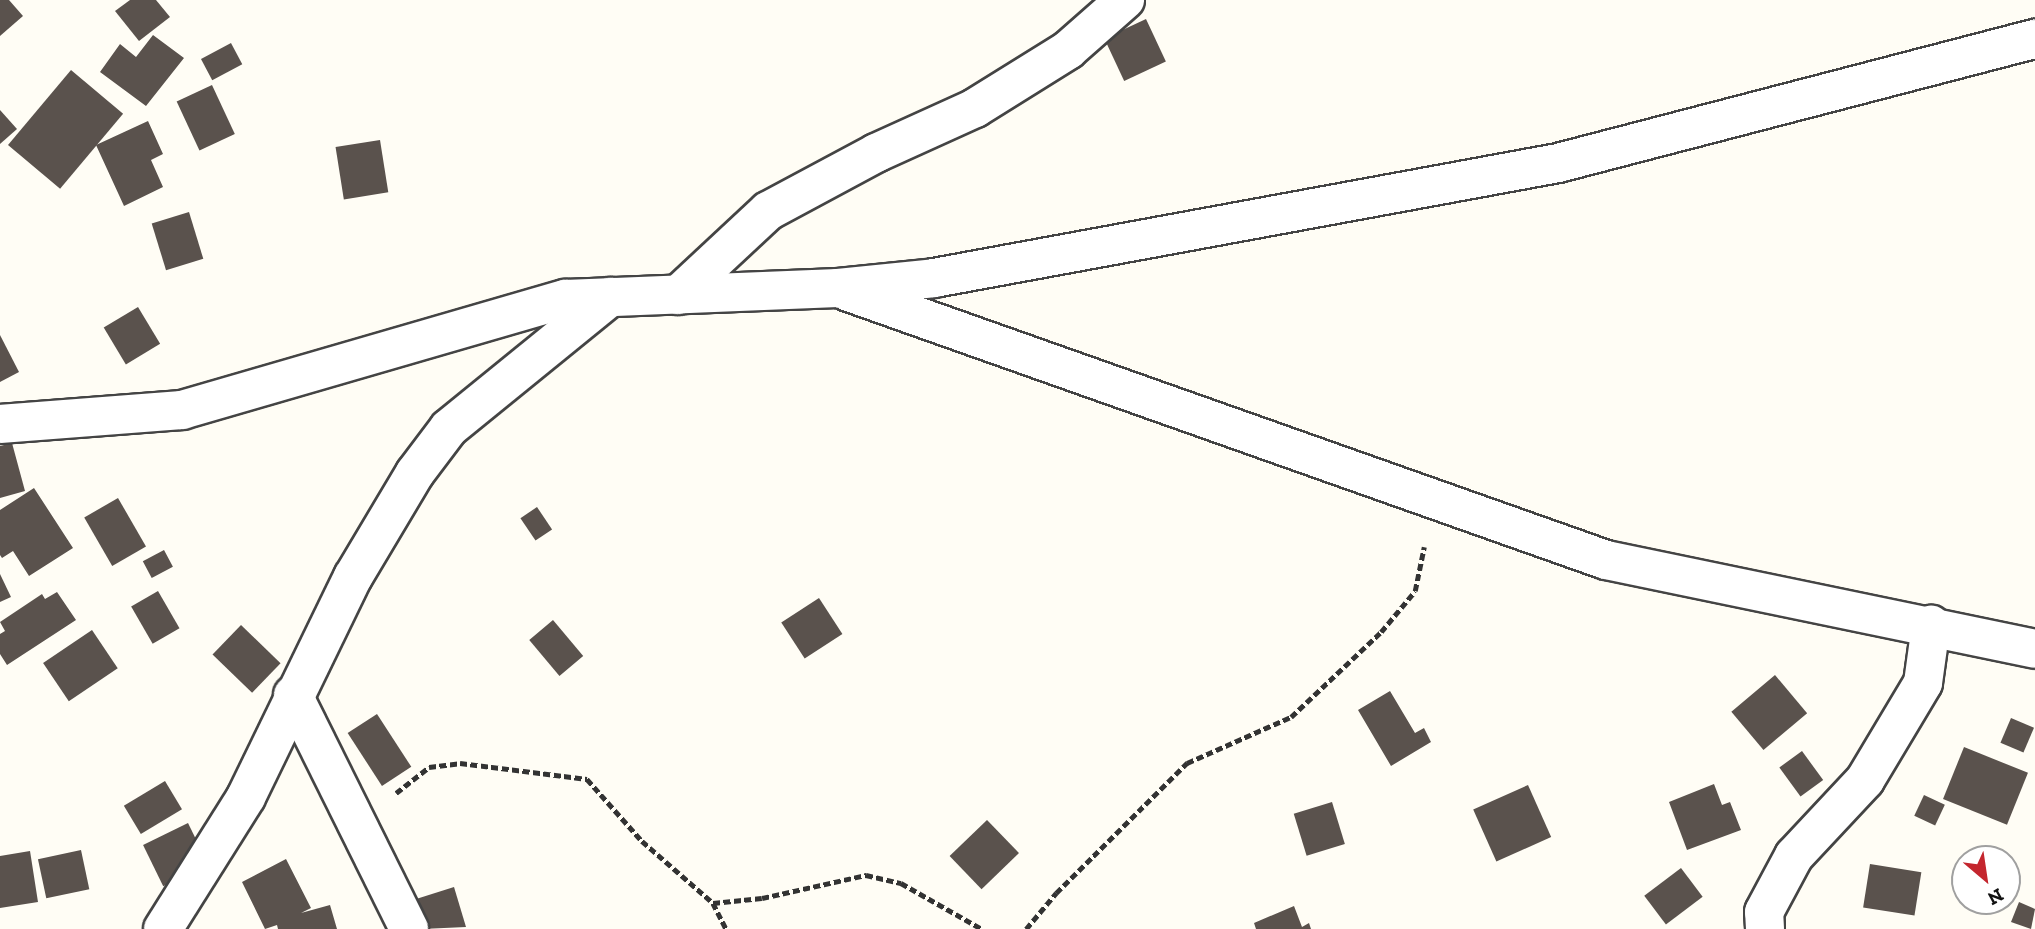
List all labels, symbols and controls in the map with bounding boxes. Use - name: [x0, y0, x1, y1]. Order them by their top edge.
- north arrow: [1951, 845, 2021, 915]
- text: N: [1984, 883, 2007, 911]

